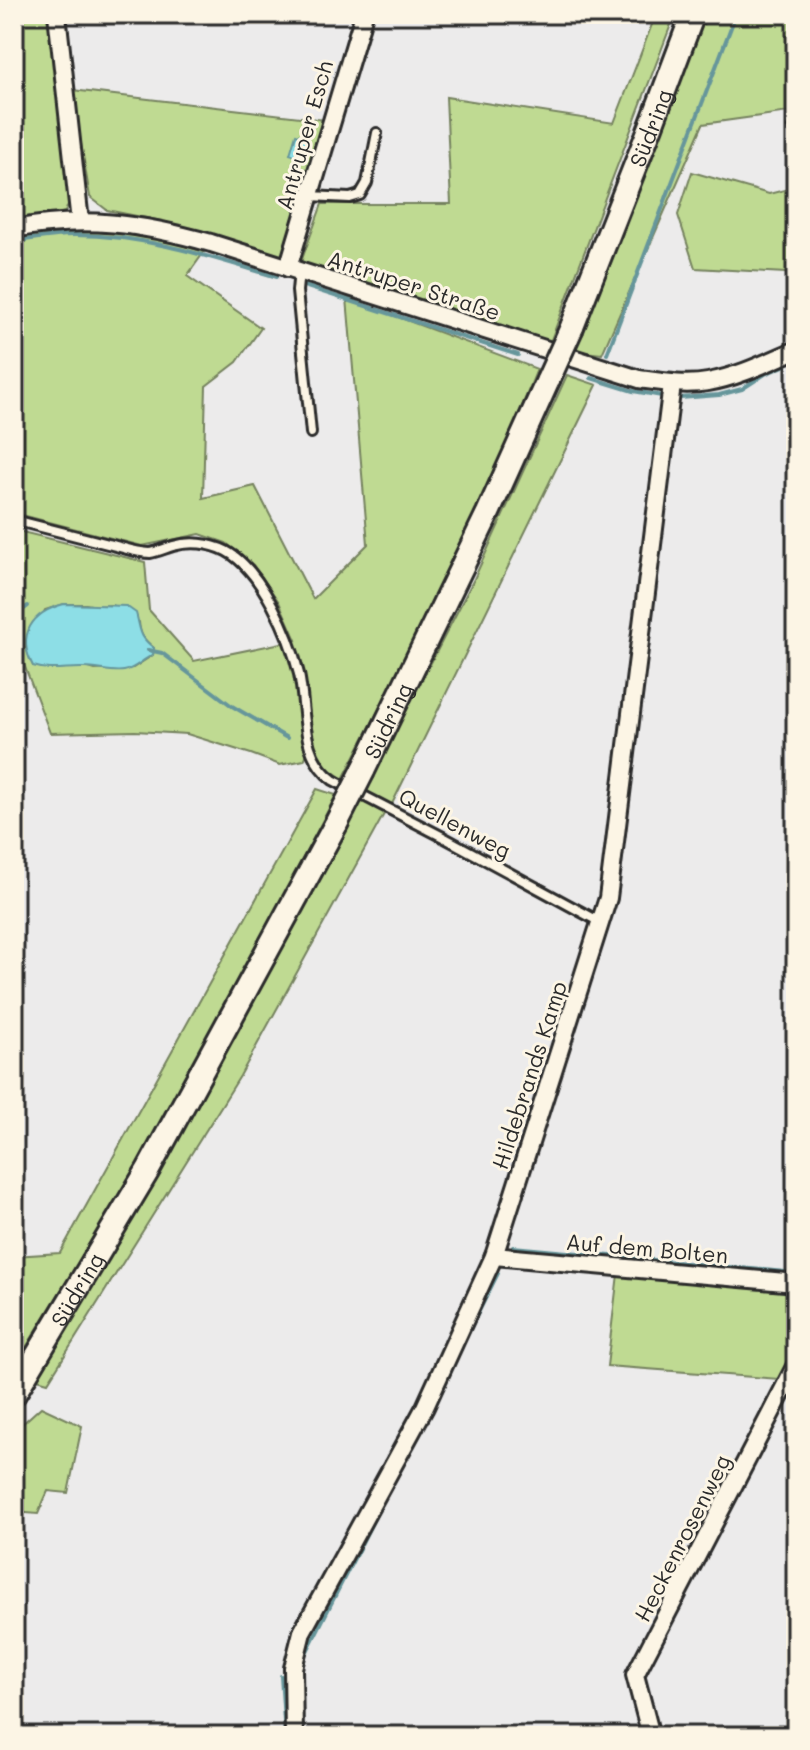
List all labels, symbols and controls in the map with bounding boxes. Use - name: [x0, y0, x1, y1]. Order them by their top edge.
- street label: Antruper Esch: [269, 57, 339, 213]
- street label: Südring: [622, 85, 678, 171]
- street label: Antruper Straße: [324, 243, 504, 327]
- street label: Südring: [357, 678, 418, 763]
- street label: Quellenweg: [394, 781, 516, 865]
- street label: Hildebrands Kamp: [485, 977, 573, 1173]
- street label: Auf dem Bolten: [565, 1226, 729, 1270]
- street label: Südring: [43, 1247, 110, 1332]
- street label: Heckenrosenweg: [627, 1450, 737, 1626]

